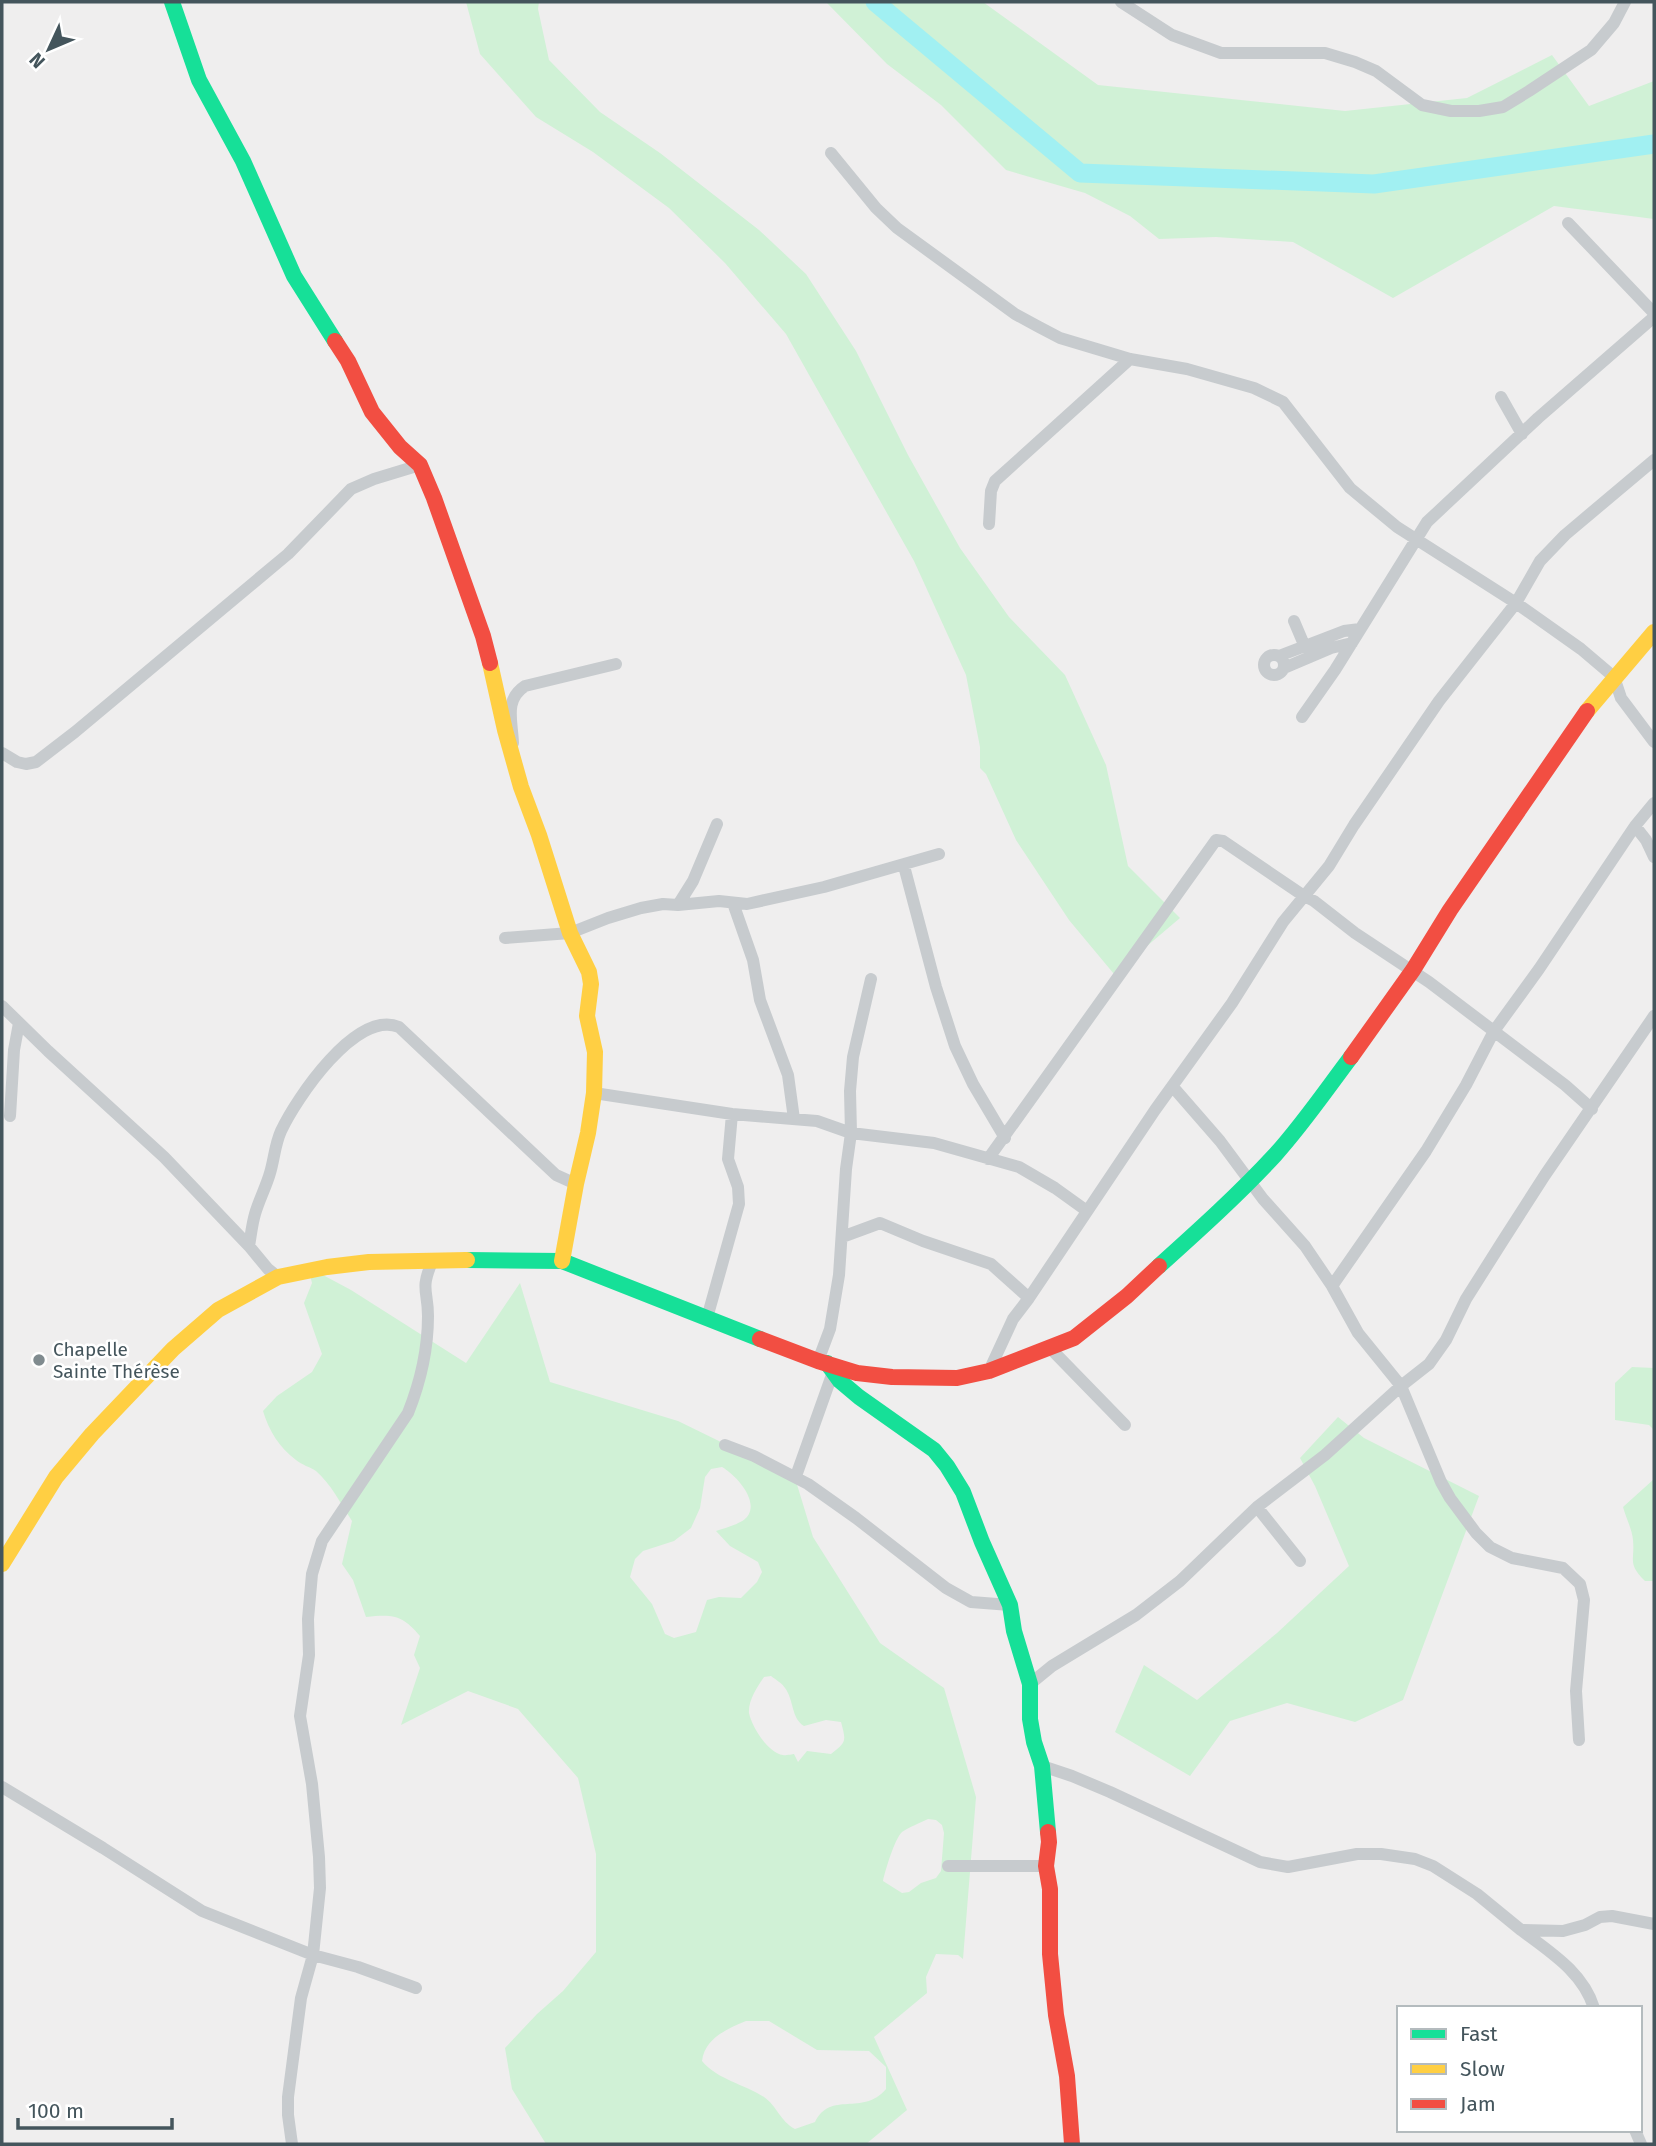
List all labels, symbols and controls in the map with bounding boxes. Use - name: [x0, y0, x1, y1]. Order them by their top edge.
- north arrow: [14, 14, 84, 84]
- text: N: [24, 48, 50, 73]
- place label: Chapelle Sainte Thérèse: [53, 1338, 180, 1383]
- marker: Chapelle Sainte Thérèse: [31, 1352, 47, 1368]
- legend: [1397, 2006, 1642, 2132]
- text: Fast: [1460, 2021, 1498, 2047]
- text: Slow: [1460, 2056, 1505, 2082]
- scale bar: [18, 2086, 172, 2130]
- text: Jam: [1460, 2091, 1496, 2117]
- text: 100 m: [28, 2098, 84, 2124]

